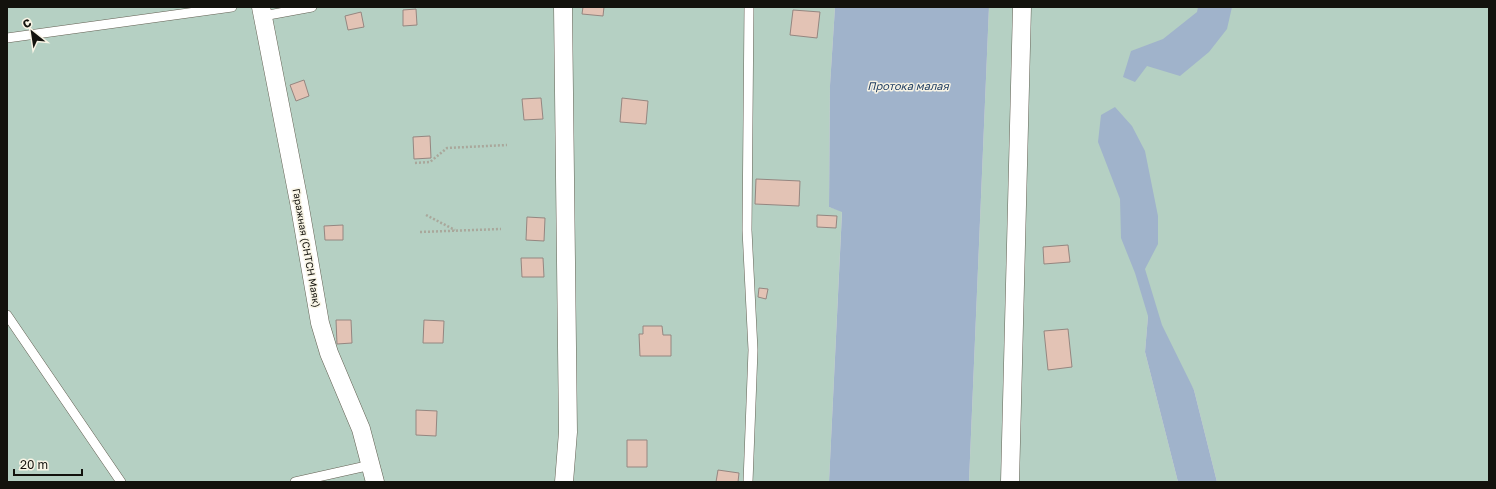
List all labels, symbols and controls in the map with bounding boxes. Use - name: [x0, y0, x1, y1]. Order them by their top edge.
- north arrow: [12, 12, 52, 52]
- text: С: [20, 15, 34, 30]
- water label: Протока малая: [867, 79, 950, 93]
- street label: Гаражная (СНТСН Маяк): [291, 188, 323, 308]
- scale bar: [14, 451, 82, 477]
- text: 20 m: [20, 457, 48, 472]

